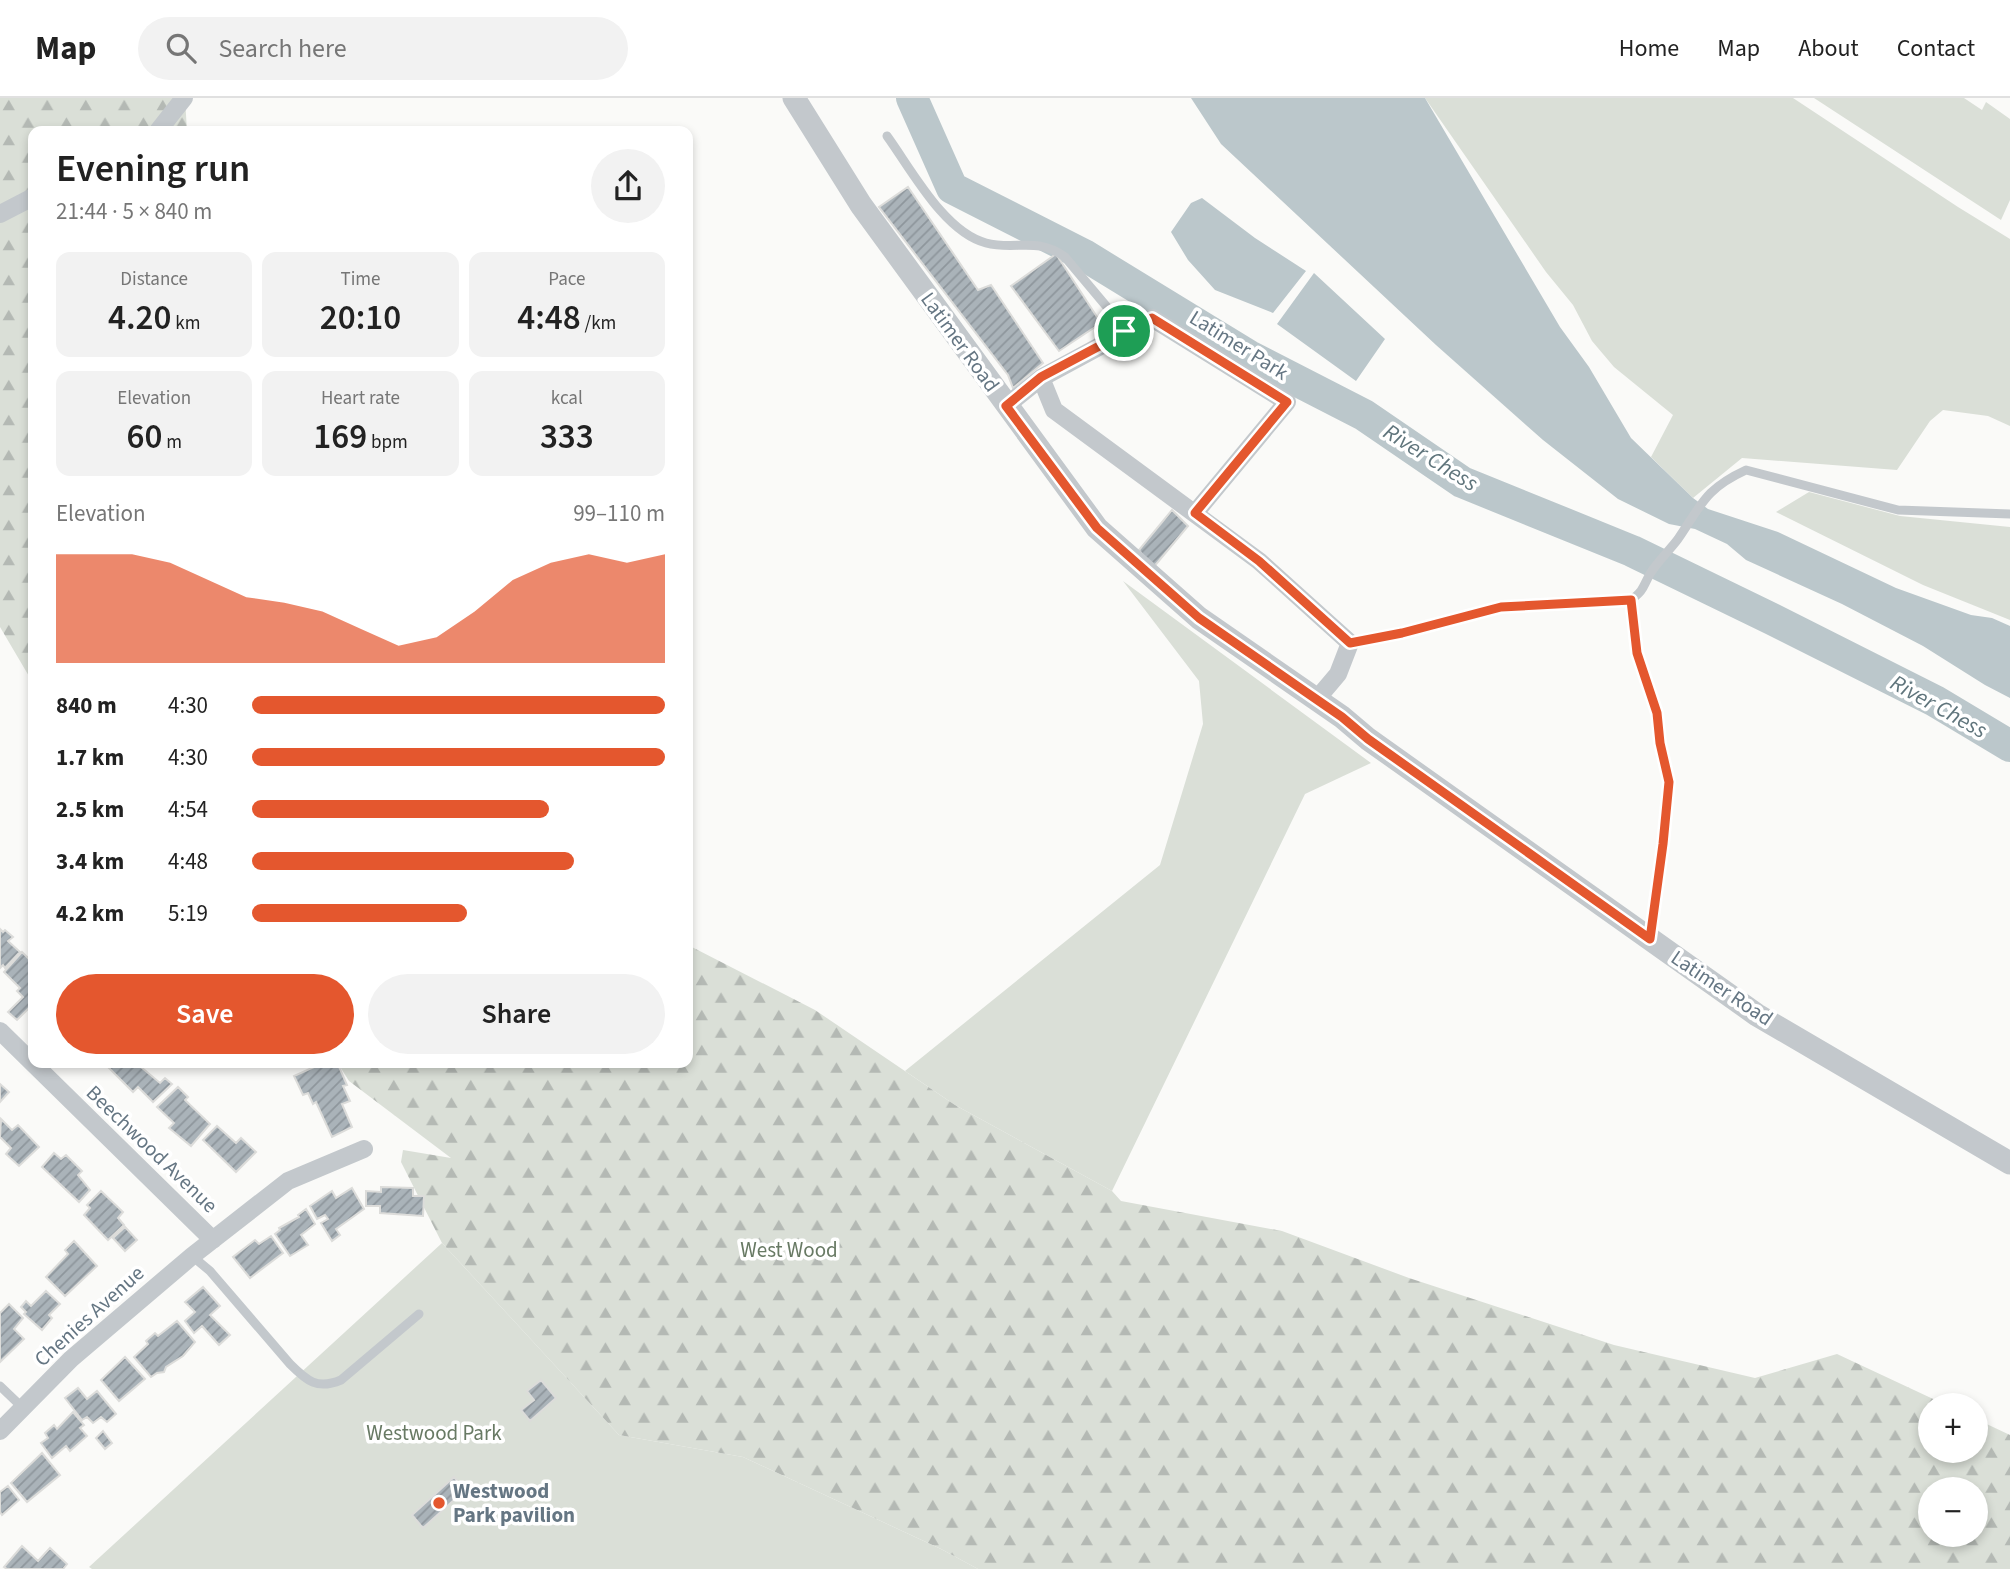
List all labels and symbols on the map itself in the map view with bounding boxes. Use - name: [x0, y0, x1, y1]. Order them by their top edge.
- street label: Latimer Road: [913, 286, 1007, 398]
- pin: [1094, 301, 1154, 361]
- street label: Latimer Park: [1184, 303, 1295, 388]
- water label: River Chess: [1377, 415, 1484, 500]
- water label: River Chess: [1884, 666, 1993, 747]
- street label: Latimer Road: [1665, 943, 1779, 1033]
- street label: Beechwood Avenue: [80, 1078, 224, 1220]
- park label: West Wood: [740, 1235, 838, 1265]
- street label: Chenies Avenue: [27, 1258, 151, 1374]
- park label: Westwood Park: [366, 1418, 502, 1448]
- place label: Westwood Park pavilion: [453, 1476, 575, 1530]
- marker: Westwood Park pavilion: [431, 1495, 447, 1511]

